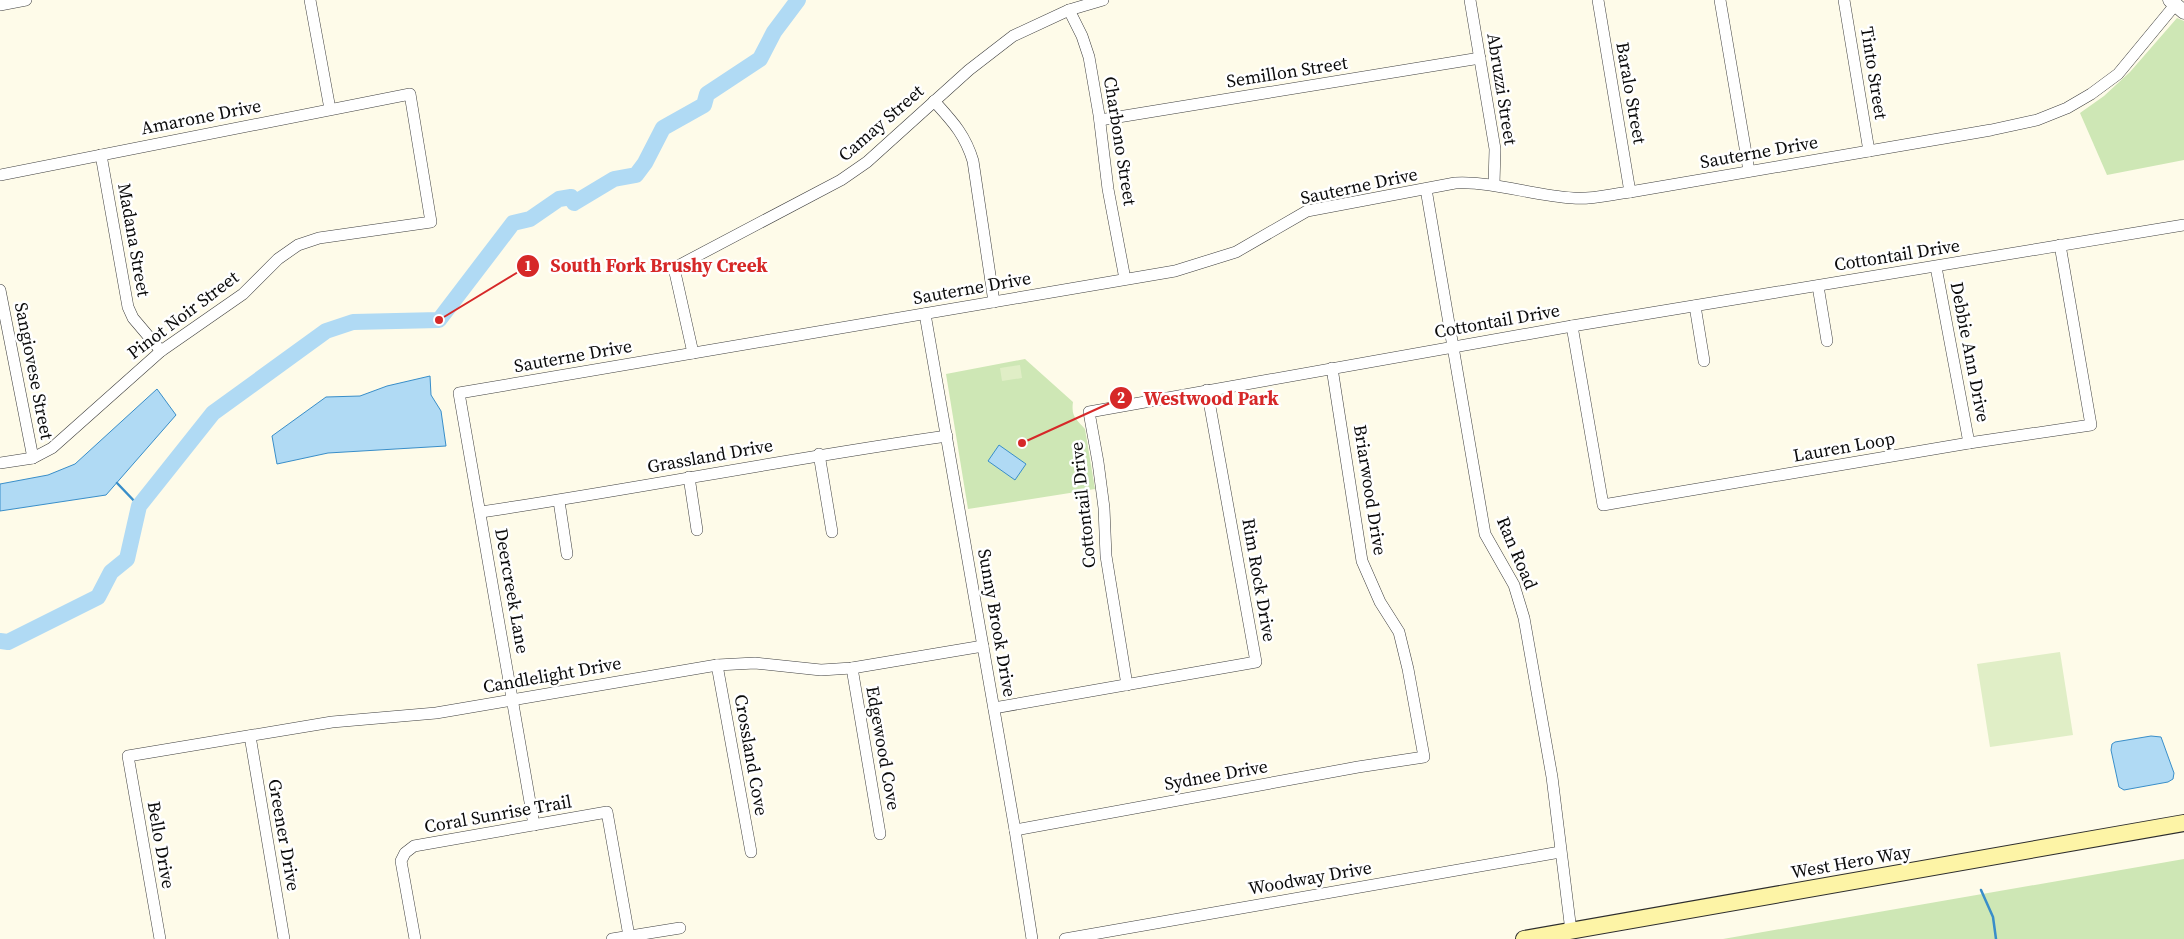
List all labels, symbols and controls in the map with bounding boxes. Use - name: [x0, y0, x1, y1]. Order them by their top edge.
- street label: Tinto Street: [1855, 25, 1894, 121]
- street label: Abruzzi Street: [1481, 31, 1524, 147]
- street label: Baralo Street: [1610, 40, 1653, 146]
- street label: Semillon Street: [1225, 50, 1349, 93]
- street label: Charbono Street: [1098, 75, 1143, 207]
- street label: Camay Street: [833, 78, 929, 167]
- street label: Amarone Drive: [139, 93, 263, 140]
- street label: Sauterne Drive: [1698, 129, 1820, 174]
- street label: Sauterne Drive: [1298, 161, 1420, 210]
- street label: Madana Street: [112, 181, 157, 299]
- street label: Cottontail Drive: [1832, 232, 1962, 277]
- callout: South Fork Brushy Creek: [515, 249, 778, 283]
- text: South Fork Brushy Creek: [550, 252, 768, 278]
- text: 1: [524, 255, 532, 276]
- street label: Pinot Noir Street: [122, 264, 244, 365]
- street label: Sauterne Drive: [911, 265, 1033, 310]
- street label: Debbie Ann Drive: [1945, 280, 1996, 424]
- street label: Cottontail Drive: [1432, 297, 1562, 344]
- street label: Sangiovese Street: [9, 300, 60, 442]
- street label: Sauterne Drive: [512, 333, 634, 378]
- callout: Westwood Park: [1109, 381, 1289, 415]
- text: Westwood Park: [1143, 385, 1279, 411]
- text: 2: [1117, 387, 1125, 408]
- street label: Briarwood Drive: [1348, 423, 1393, 557]
- street label: Lauren Loop: [1791, 425, 1897, 468]
- street label: Grassland Drive: [645, 432, 775, 479]
- street label: Cottontail Drive: [1063, 441, 1102, 569]
- street label: Ran Road: [1491, 513, 1544, 593]
- street label: Rim Rock Drive: [1236, 516, 1283, 644]
- street label: Deercreek Lane: [489, 526, 536, 656]
- street label: Sunny Brook Drive: [972, 547, 1023, 699]
- street label: Candlelight Drive: [481, 650, 623, 699]
- street label: Edgewood Cove: [860, 684, 907, 812]
- street label: Crossland Cove: [729, 692, 774, 818]
- street label: Sydnee Drive: [1162, 753, 1270, 796]
- street label: Greener Drive: [262, 777, 307, 893]
- street label: Coral Sunrise Trail: [422, 788, 574, 839]
- street label: Bello Drive: [141, 799, 181, 891]
- street label: West Hero Way: [1789, 839, 1914, 884]
- street label: Woodway Drive: [1246, 854, 1374, 901]

